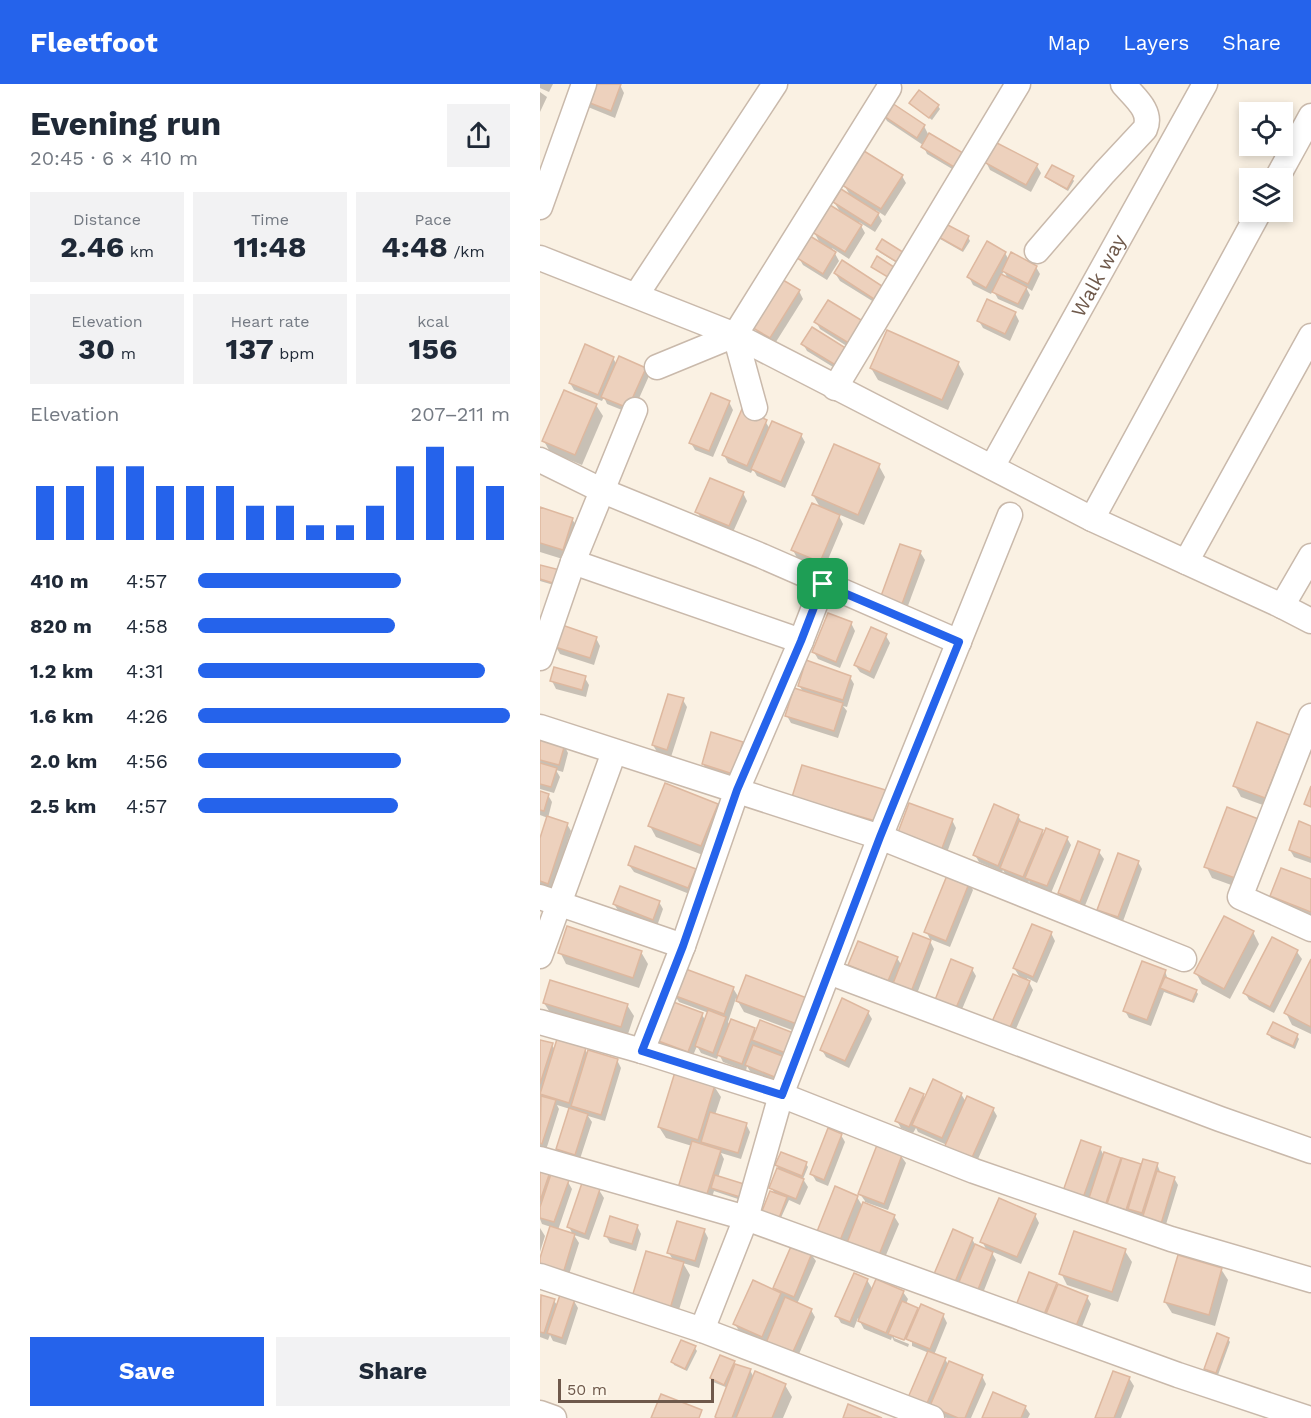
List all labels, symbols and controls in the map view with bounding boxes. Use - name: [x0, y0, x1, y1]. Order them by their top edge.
- text: Fleetfoot: [30, 26, 158, 59]
- text: Map: [1047, 30, 1090, 55]
- text: Layers: [1123, 30, 1189, 55]
- text: Share: [1222, 30, 1281, 55]
- map controls: [1239, 102, 1293, 222]
- button: locate: [1239, 102, 1293, 156]
- text: Evening run: [30, 104, 221, 143]
- button: share: [447, 104, 510, 167]
- text: 20:45 · 6 × 410 m: [30, 146, 198, 170]
- button: layers: [1239, 168, 1293, 222]
- text: Distance: [73, 210, 141, 229]
- text: Time: [251, 210, 289, 229]
- text: Pace: [414, 210, 452, 229]
- text: 2.46: [60, 229, 124, 264]
- text: 11:48: [233, 229, 307, 264]
- text: 4:48: [381, 229, 448, 264]
- street label: Walk way: [1066, 230, 1131, 321]
- text: km: [124, 242, 154, 261]
- text: /km: [448, 242, 485, 261]
- text: Elevation: [71, 312, 143, 331]
- text: Heart rate: [230, 312, 310, 331]
- text: kcal: [417, 312, 449, 331]
- text: 30: [78, 331, 115, 366]
- text: 137: [226, 331, 274, 366]
- text: 156: [409, 331, 457, 366]
- text: m: [115, 344, 136, 363]
- text: bpm: [274, 344, 314, 363]
- text: Elevation: [30, 402, 119, 426]
- text: 207–211 m: [411, 402, 510, 426]
- pin: [797, 558, 848, 609]
- icon: arrive: [806, 567, 839, 600]
- text: 410 m: [30, 569, 88, 593]
- text: 4:57: [126, 569, 167, 593]
- text: 820 m: [30, 614, 92, 638]
- text: 4:58: [126, 614, 168, 638]
- text: 1.2 km: [30, 659, 93, 683]
- text: 4:31: [126, 659, 164, 683]
- text: 1.6 km: [30, 704, 94, 728]
- text: 4:26: [126, 704, 168, 728]
- text: 2.0 km: [30, 749, 97, 773]
- text: 4:56: [126, 749, 168, 773]
- text: 2.5 km: [30, 794, 96, 818]
- text: 4:57: [126, 794, 167, 818]
- button: Save: [30, 1337, 264, 1406]
- button: Share: [276, 1337, 510, 1406]
- scale bar: [558, 1376, 714, 1404]
- text: 50 m: [567, 1380, 607, 1399]

